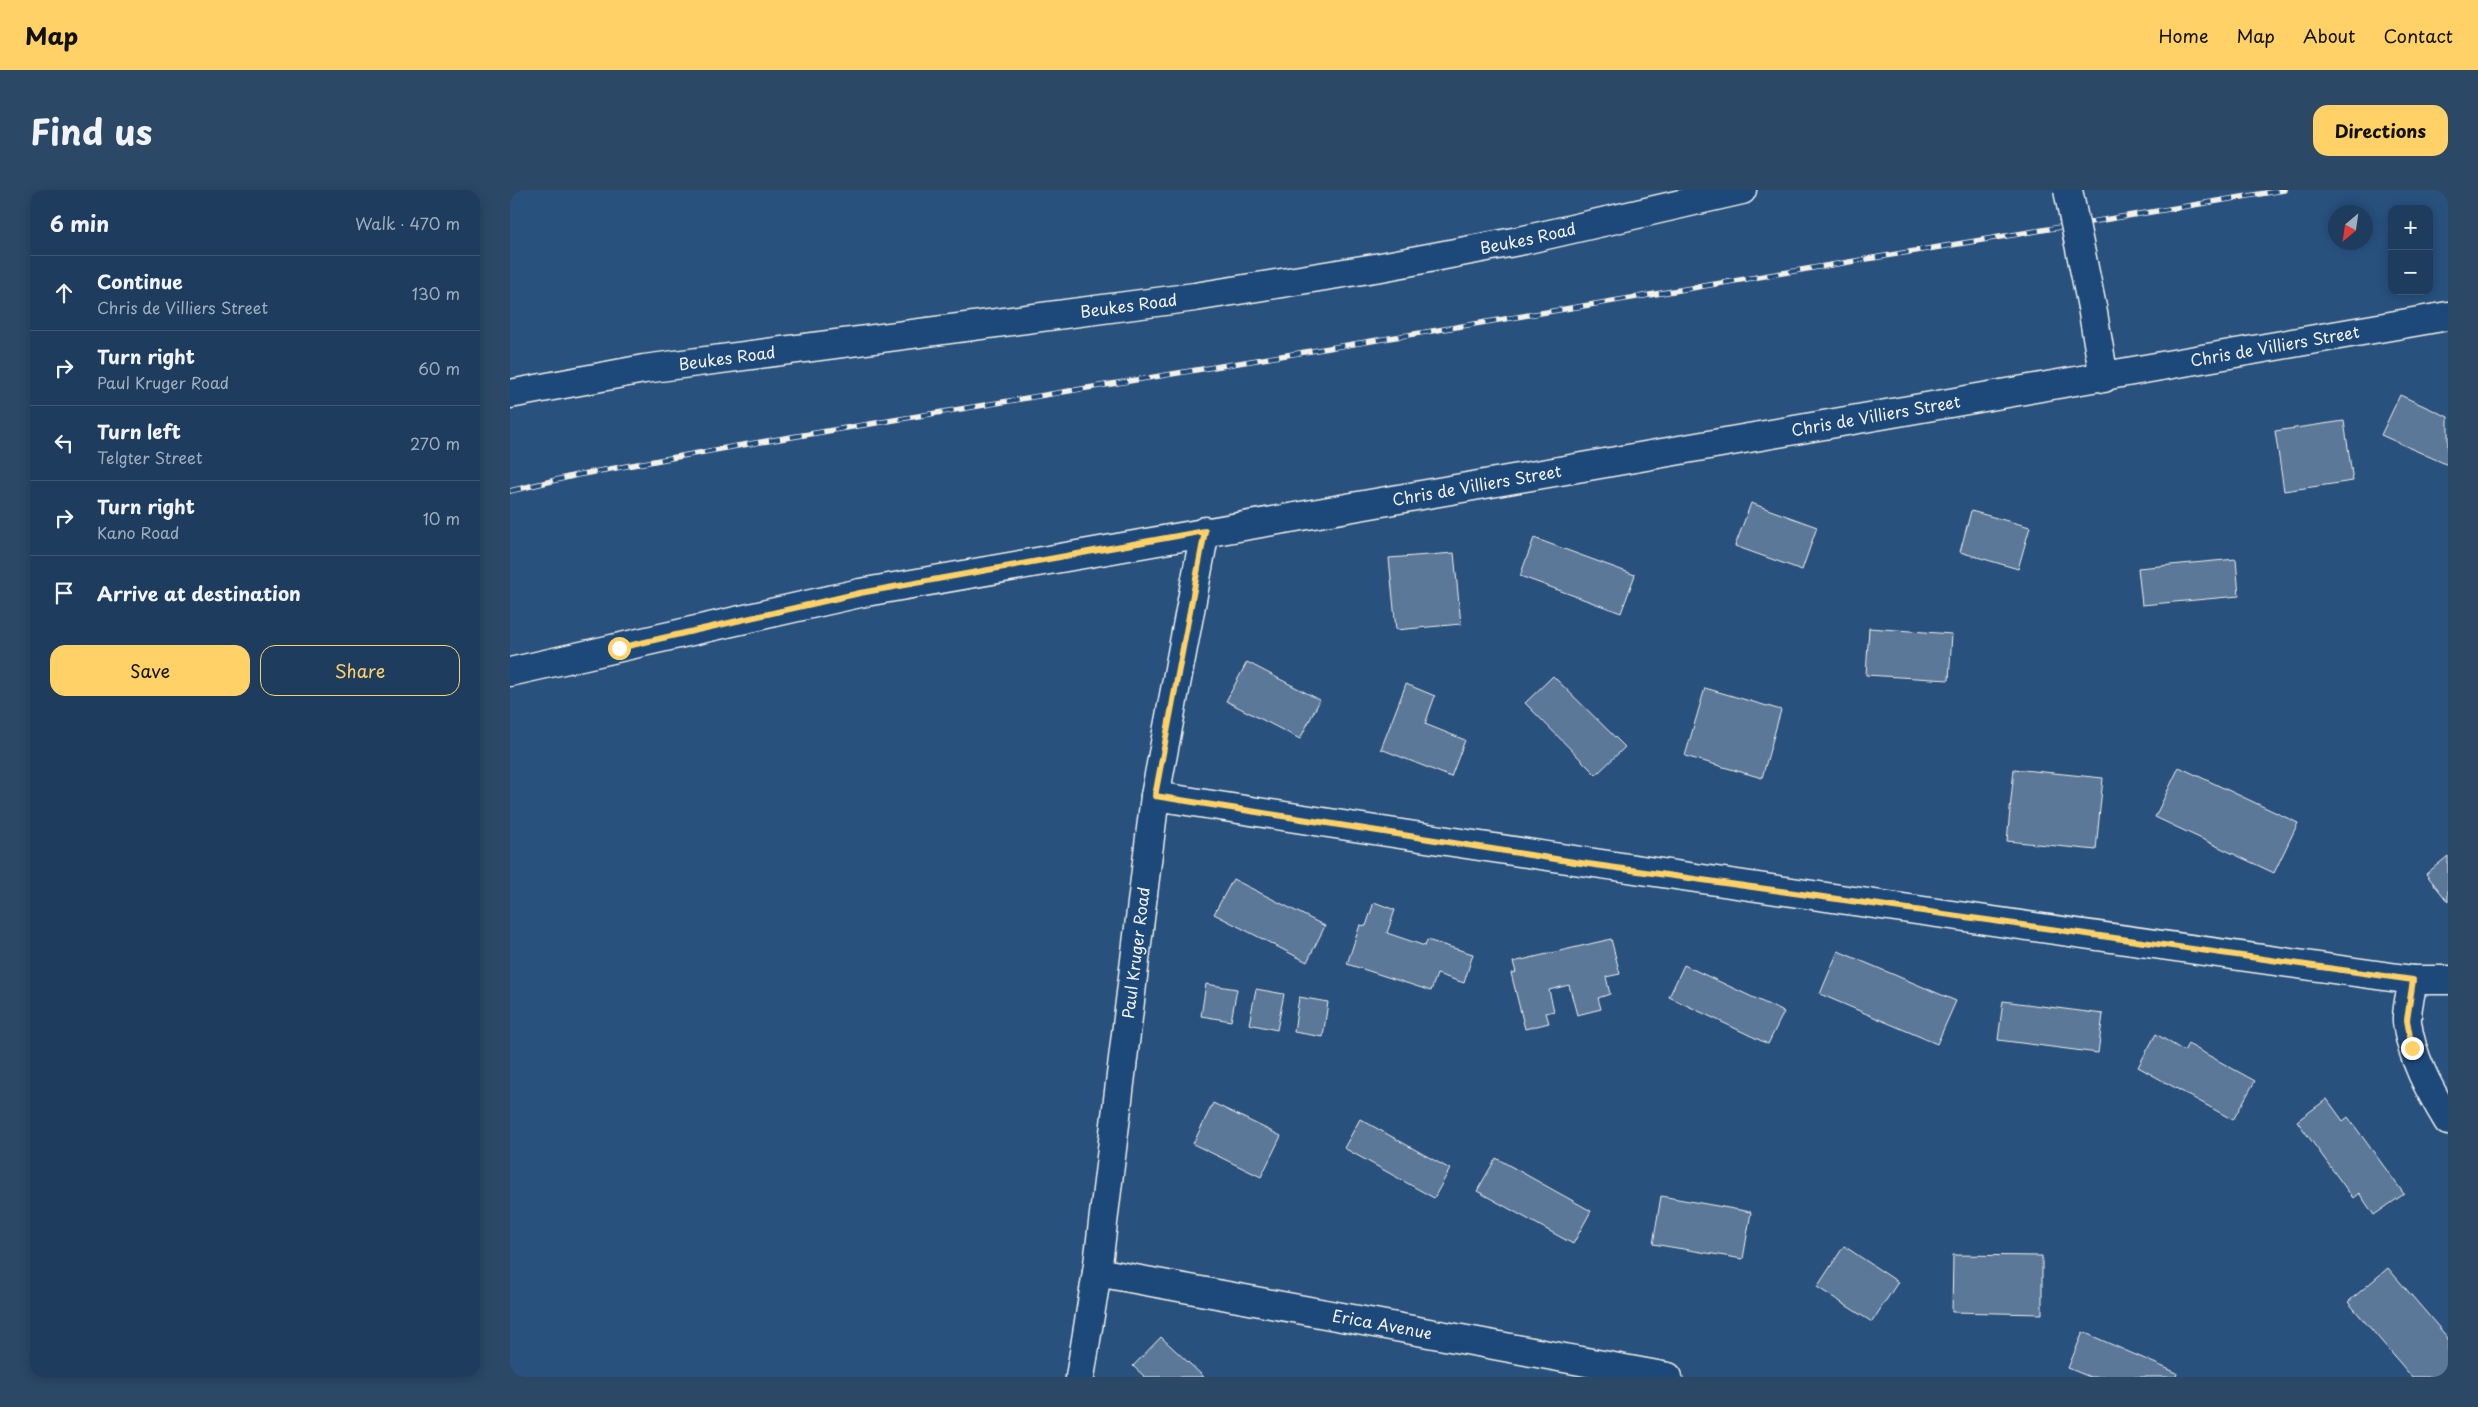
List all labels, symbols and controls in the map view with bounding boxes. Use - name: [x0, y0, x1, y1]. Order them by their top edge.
- text: Map: [25, 17, 78, 53]
- text: Home: [2158, 22, 2208, 49]
- text: Map: [2236, 22, 2275, 49]
- text: About: [2303, 22, 2355, 49]
- text: Contact: [2383, 22, 2453, 49]
- text: Find us: [30, 104, 152, 157]
- button: Directions: [2313, 105, 2448, 156]
- north arrow: [2328, 205, 2373, 250]
- map controls: [2388, 205, 2433, 295]
- button: +: [2388, 205, 2433, 250]
- text: 6 min: [50, 207, 109, 239]
- text: Walk · 470 m: [355, 211, 460, 235]
- street label: Beukes Road: [1478, 216, 1578, 259]
- button: −: [2388, 250, 2433, 295]
- text: Continue: [97, 267, 183, 295]
- icon: ahead: [50, 279, 78, 307]
- text: 130 m: [412, 281, 460, 305]
- street label: Beukes Road: [1079, 286, 1178, 323]
- text: Chris de Villiers Street: [97, 295, 268, 319]
- street label: Chris de Villiers Street: [2188, 319, 2361, 372]
- street label: Beukes Road: [677, 339, 777, 375]
- text: Turn right: [97, 342, 195, 370]
- icon: right: [50, 354, 78, 382]
- text: 60 m: [418, 356, 460, 380]
- text: Paul Kruger Road: [97, 370, 229, 394]
- street label: Chris de Villiers Street: [1789, 388, 1962, 441]
- text: Turn left: [97, 417, 181, 445]
- icon: left: [50, 429, 78, 457]
- text: 270 m: [410, 431, 460, 455]
- text: Telgter Street: [97, 445, 202, 469]
- street label: Chris de Villiers Street: [1390, 458, 1564, 511]
- text: Turn right: [97, 492, 195, 520]
- icon: right: [50, 504, 78, 532]
- text: 10 m: [423, 506, 460, 530]
- text: Kano Road: [97, 520, 179, 544]
- icon: arrive: [50, 579, 78, 607]
- text: Arrive at destination: [97, 579, 301, 607]
- route start: [608, 637, 631, 660]
- button: Save: [50, 645, 250, 696]
- button: Share: [260, 645, 460, 696]
- street label: Paul Kruger Road: [1115, 885, 1155, 1020]
- route end: [2401, 1037, 2424, 1060]
- street label: Erica Avenue: [1331, 1303, 1434, 1344]

